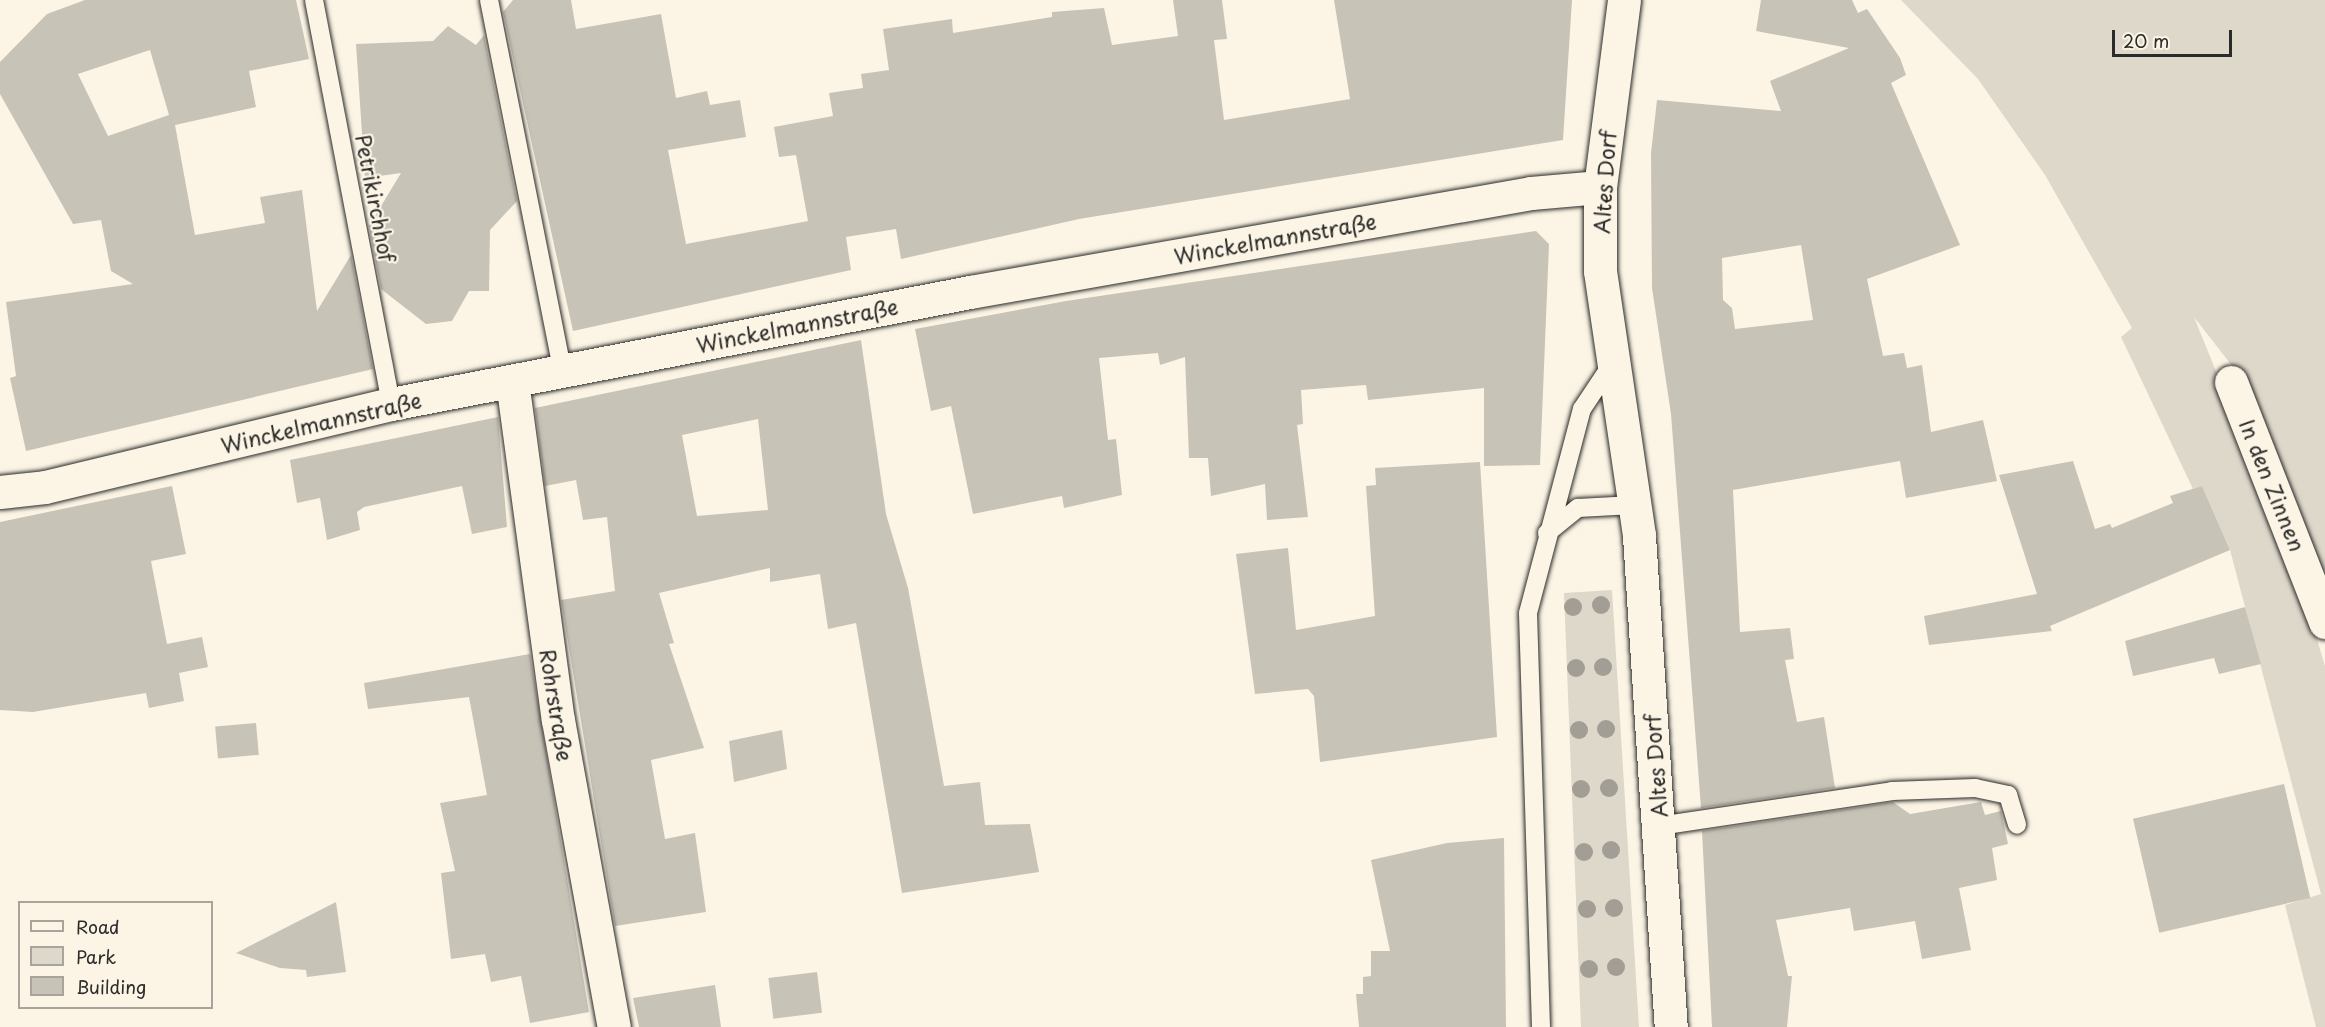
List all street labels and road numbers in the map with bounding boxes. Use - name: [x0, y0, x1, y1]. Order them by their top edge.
- street label: Altes Dorf: [1588, 129, 1620, 235]
- street label: Petrikirchhof: [351, 132, 401, 264]
- street label: Winckelmannstraße: [1172, 208, 1378, 268]
- street label: Winckelmannstraße: [694, 293, 900, 357]
- street label: Winckelmannstraße: [218, 387, 424, 457]
- street label: In den Zinnen: [2235, 416, 2311, 554]
- street label: Rohrstraße: [536, 647, 578, 763]
- street label: Altes Dorf: [1639, 713, 1671, 819]

